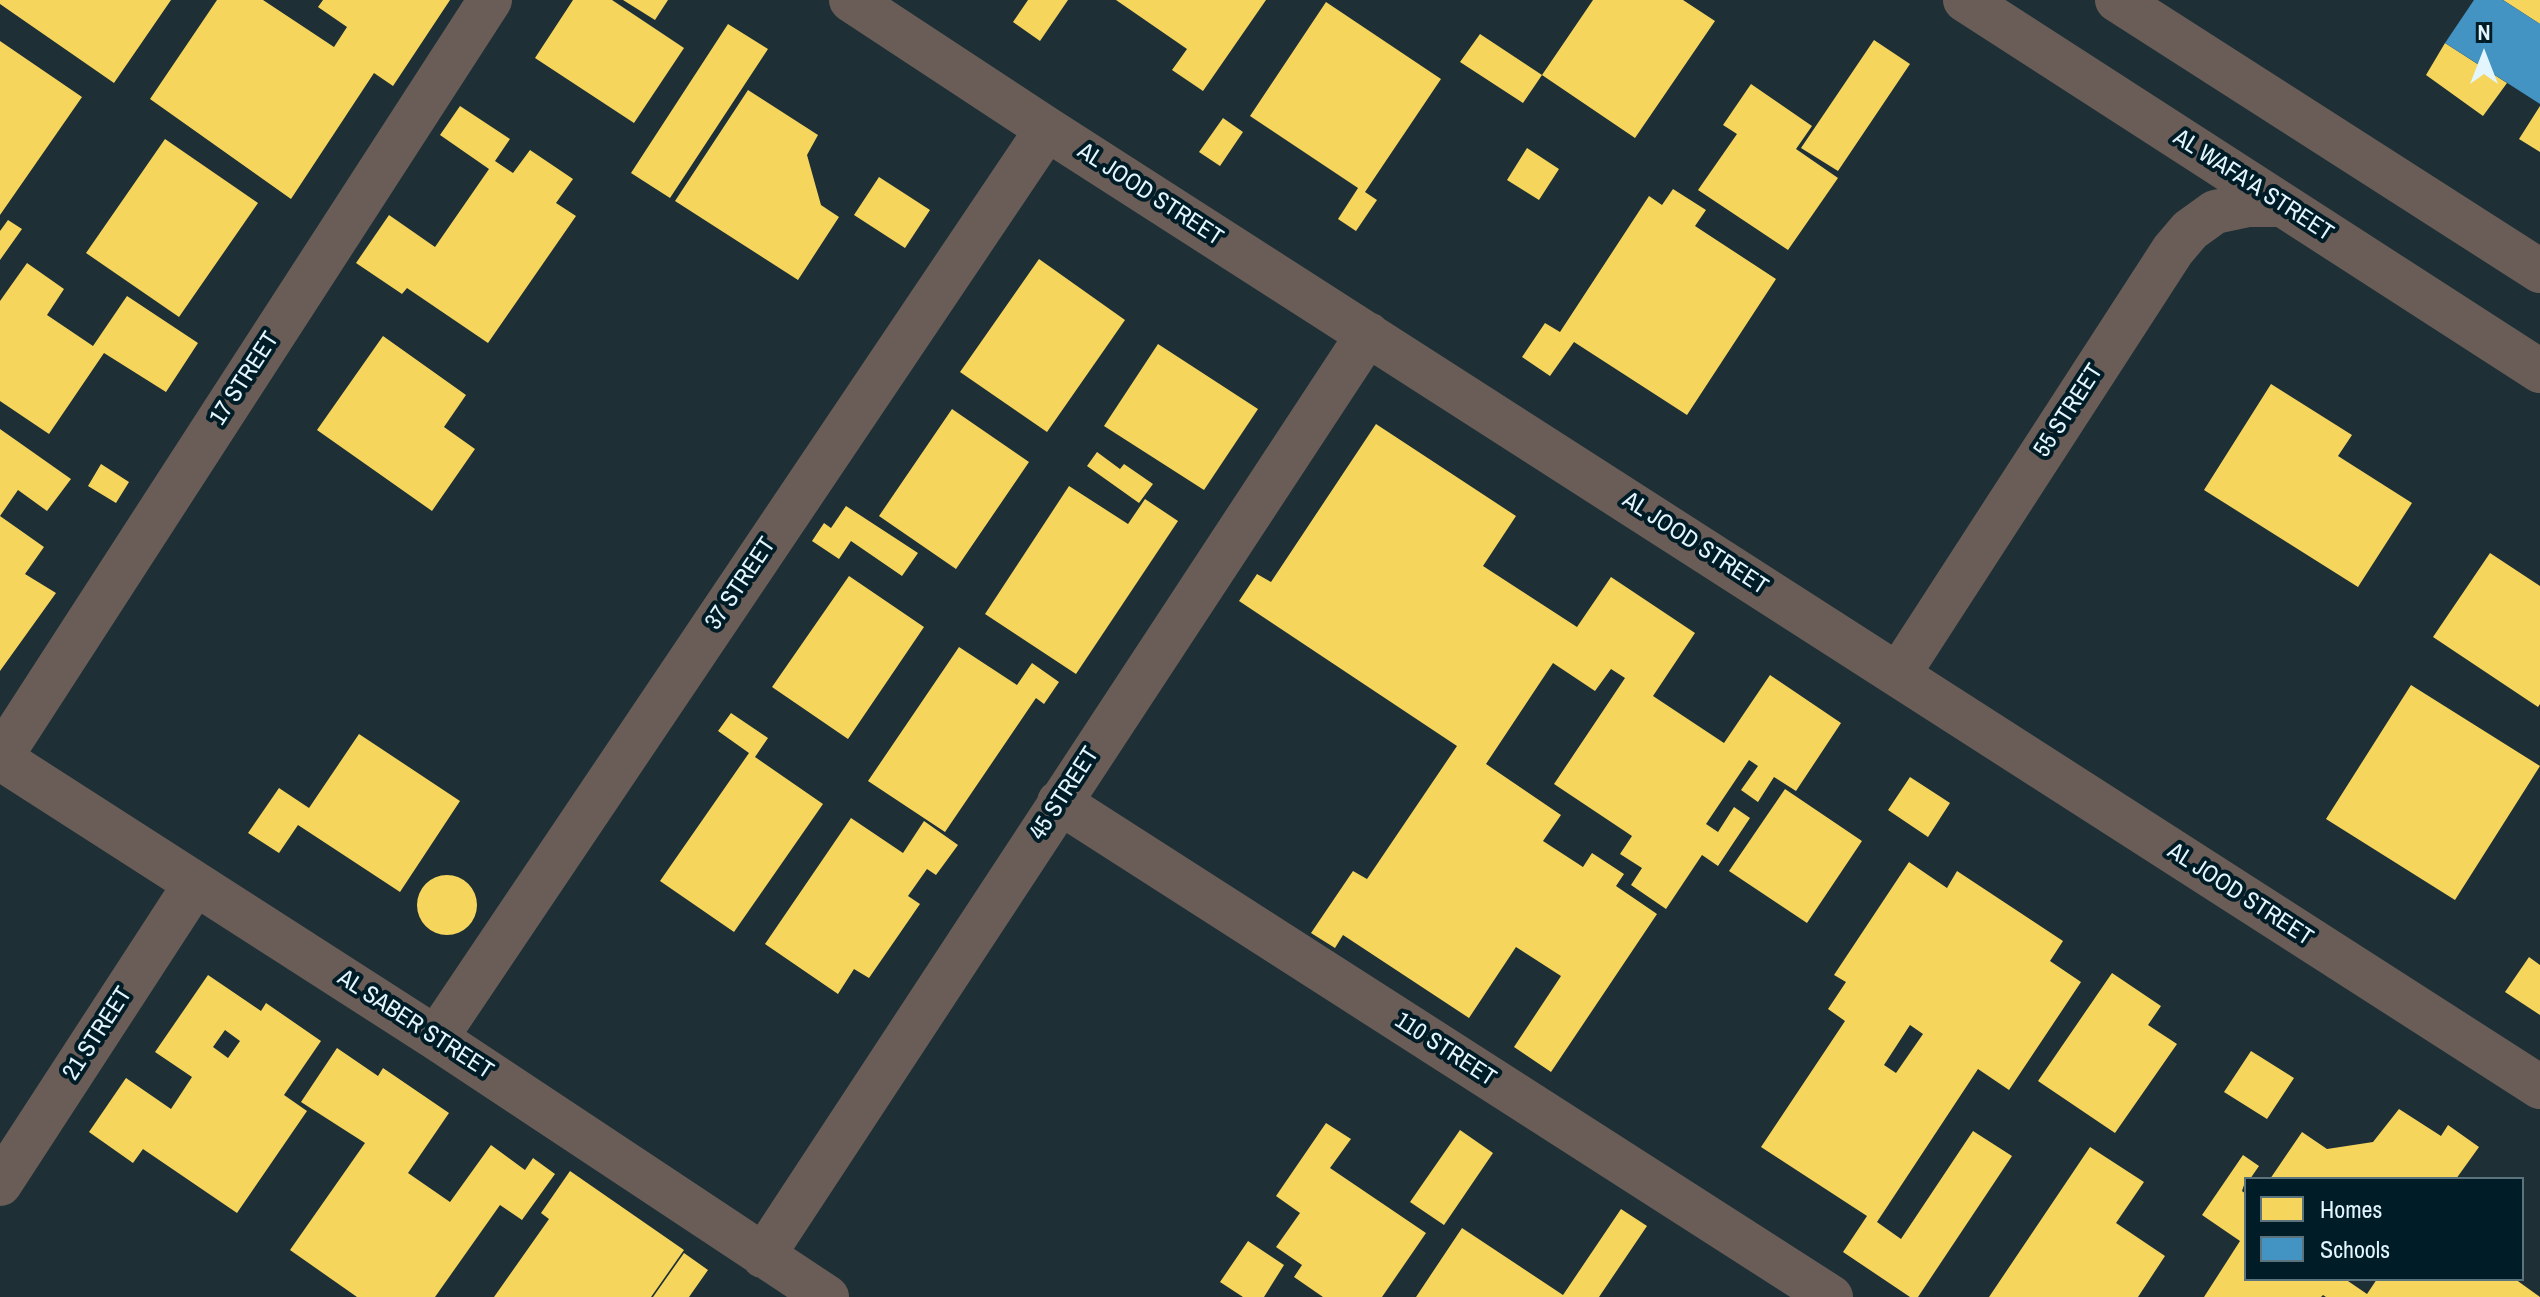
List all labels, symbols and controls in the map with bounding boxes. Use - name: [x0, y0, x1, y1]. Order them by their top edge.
- north arrow: [2444, 16, 2524, 96]
- text: N: [2477, 17, 2491, 47]
- street label: AL WAFA'A STREET: [2168, 124, 2338, 248]
- street label: AL JOOD STREET: [1072, 137, 1228, 253]
- street label: 17 STREET: [204, 327, 286, 431]
- street label: 55 STREET: [2028, 359, 2110, 463]
- street label: AL JOOD STREET: [1617, 486, 1773, 602]
- street label: 37 STREET: [700, 532, 782, 636]
- street label: 45 STREET: [1024, 742, 1106, 846]
- street label: AL JOOD STREET: [2162, 837, 2318, 953]
- street label: AL SABER STREET: [332, 964, 498, 1086]
- street label: 21 STREET: [57, 982, 139, 1086]
- street label: 110 STREET: [1389, 1007, 1501, 1093]
- legend: [2244, 1177, 2524, 1281]
- text: Homes: [2320, 1193, 2382, 1225]
- text: Schools: [2320, 1233, 2390, 1265]

